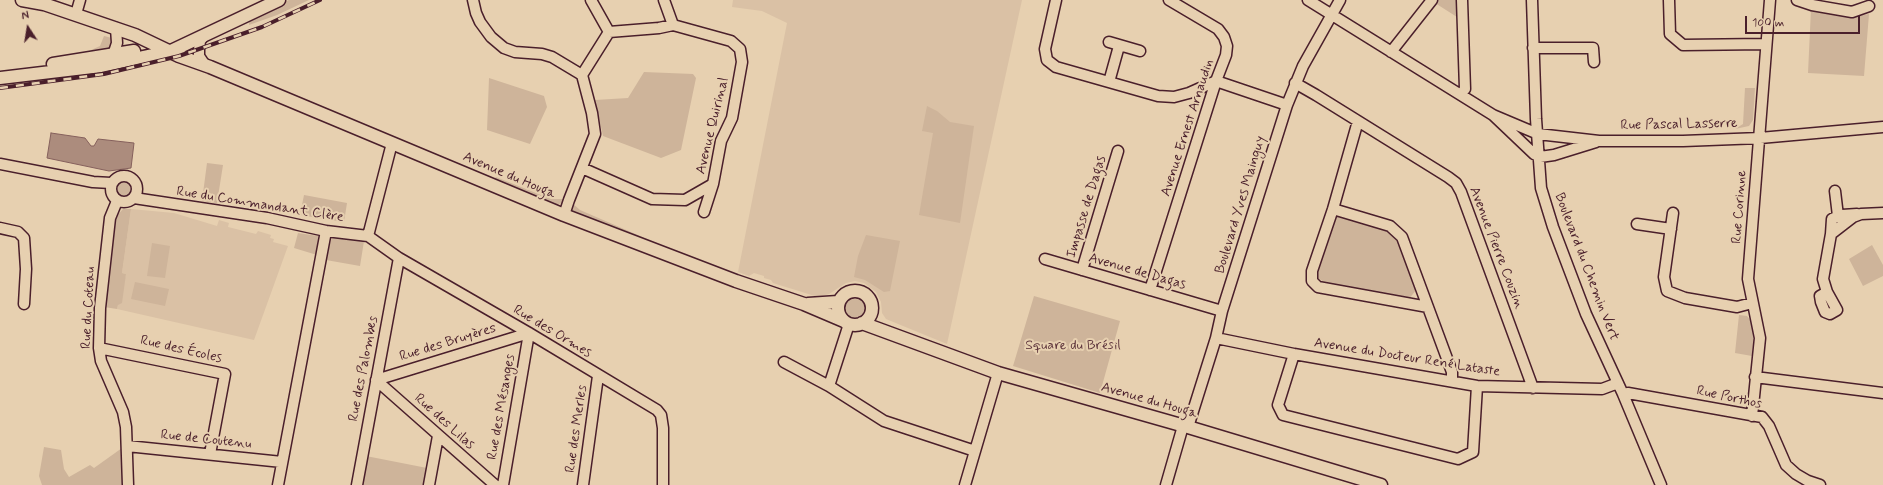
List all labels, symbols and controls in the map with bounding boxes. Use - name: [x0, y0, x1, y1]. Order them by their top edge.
- north arrow: [8, 8, 48, 48]
- scale bar: [1747, 8, 1862, 34]
- text: N: [20, 9, 31, 24]
- text: 100 m: [1752, 15, 1784, 31]
- street label: Avenue Ernest Arnaudin: [1158, 57, 1218, 199]
- street label: Avenue Quirinal: [693, 76, 733, 176]
- street label: Rue Pascal Lasserre: [1620, 116, 1738, 134]
- street label: Boulevard Yves Mainguy: [1212, 134, 1270, 276]
- street label: Avenue du Houga: [460, 149, 558, 203]
- street label: Impasse de Dagas: [1063, 154, 1111, 260]
- street label: Rue Corinne: [1729, 170, 1751, 244]
- street label: Rue du Commandant Clère: [175, 183, 345, 227]
- street label: Avenue Pierre Couzin: [1465, 185, 1527, 311]
- street label: Boulevard du Chemin Vert: [1550, 191, 1622, 343]
- street label: Avenue de Dagas: [1086, 250, 1188, 294]
- street label: Rue du Coteau: [78, 266, 100, 350]
- street label: Rue des Ormes: [510, 302, 594, 362]
- street label: Rue des Palombes: [346, 315, 382, 423]
- street label: Rue des Bruyères: [398, 320, 498, 366]
- street label: Rue des Écoles: [138, 332, 224, 368]
- street label: Avenue du Docteur René Lataste: [1313, 335, 1501, 381]
- park label: Square du Brésil: [1025, 338, 1121, 354]
- street label: Rue des Mésanges: [484, 353, 520, 461]
- street label: Avenue du Houga: [1099, 379, 1199, 423]
- street label: Rue Porthos: [1695, 383, 1763, 413]
- street label: Rue des Merles: [563, 384, 591, 474]
- street label: Rue des Lilas: [410, 391, 478, 453]
- street label: Rue de Coutenu: [160, 427, 252, 453]

